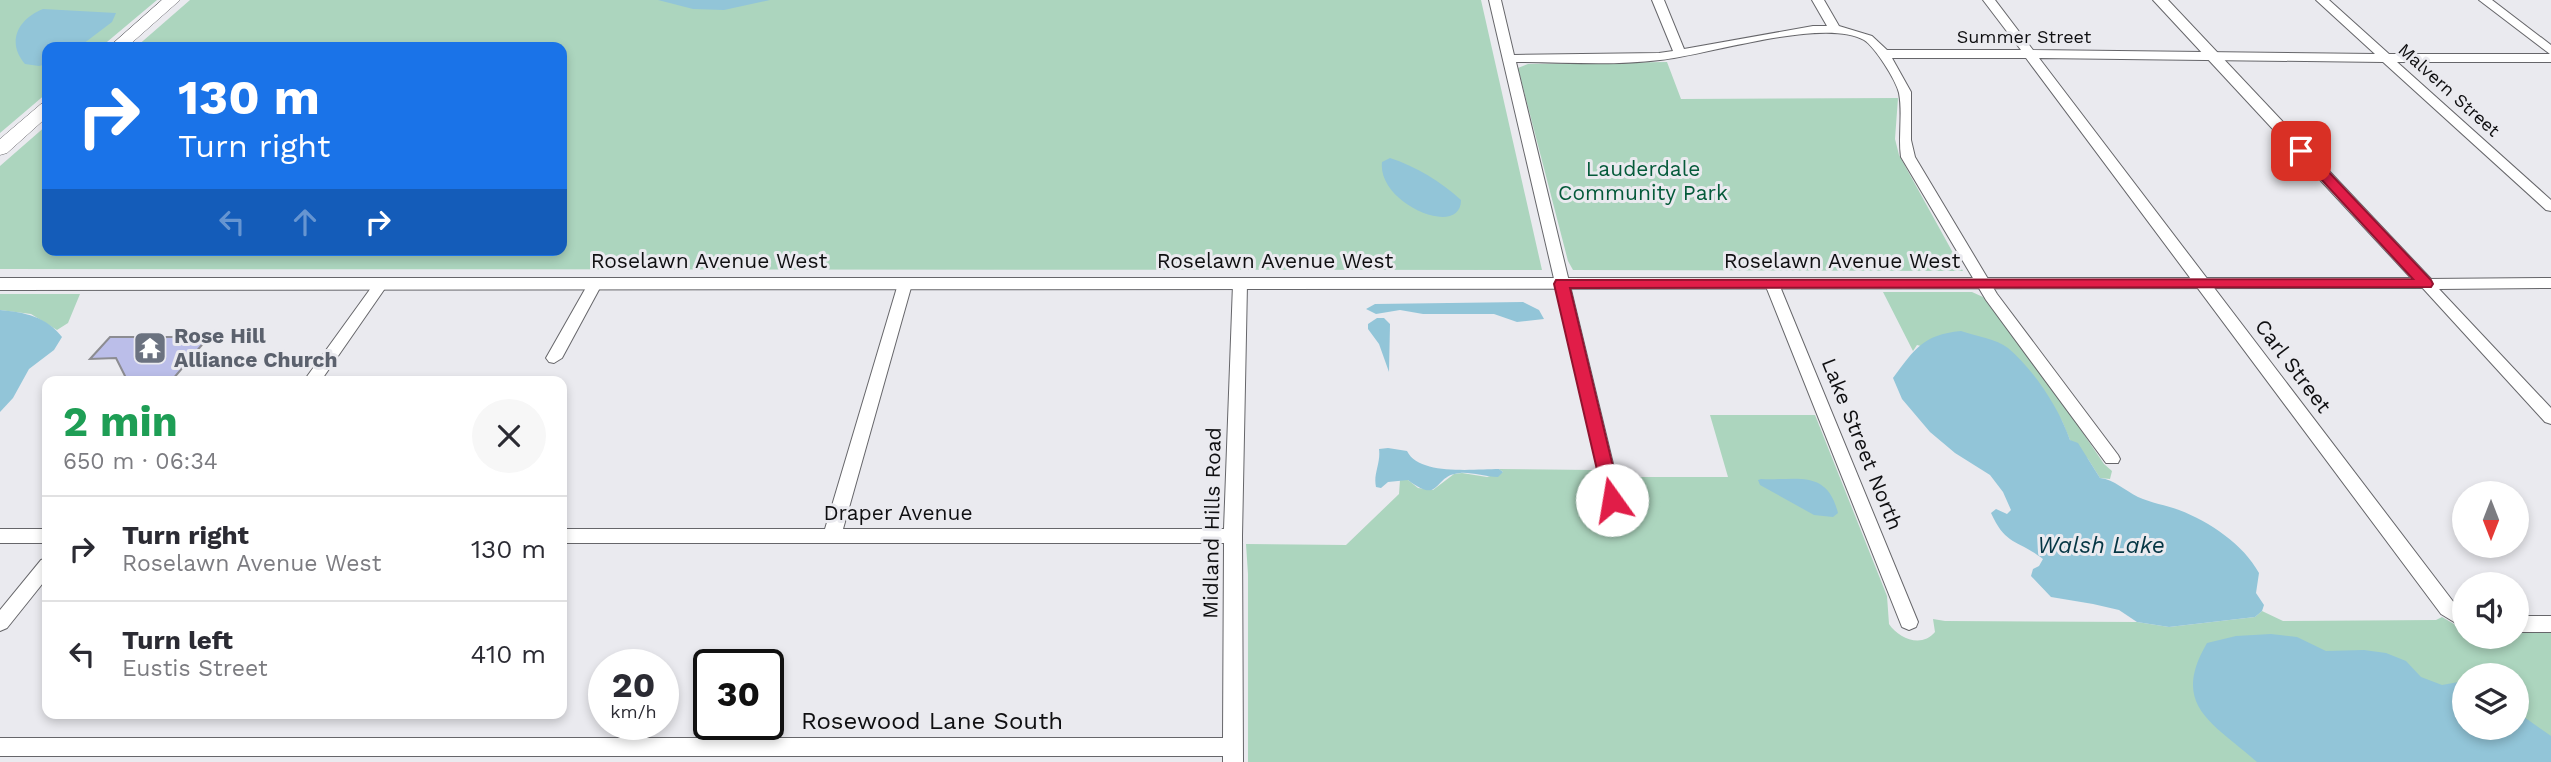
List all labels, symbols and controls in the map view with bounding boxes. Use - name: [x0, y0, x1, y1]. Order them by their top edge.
- street label: Summer Street: [1957, 26, 2092, 47]
- street label: Malvern Street: [2394, 39, 2505, 141]
- text: 130 m: [178, 68, 320, 126]
- icon: right: [63, 70, 154, 161]
- pin: [2271, 121, 2331, 181]
- text: Turn right: [178, 127, 330, 165]
- icon: arrive: [2282, 132, 2320, 170]
- park label: Lauderdale Community Park: [1558, 156, 1728, 205]
- icon: left: [213, 203, 251, 241]
- icon: ahead: [286, 203, 324, 241]
- icon: right: [359, 203, 397, 241]
- street label: Roselawn Avenue West: [591, 248, 828, 273]
- street label: Roselawn Avenue West: [1157, 248, 1394, 273]
- street label: Roselawn Avenue West: [1724, 248, 1961, 273]
- street label: Carl Street: [2250, 314, 2337, 418]
- place label: Rose Hill Alliance Church: [174, 323, 337, 372]
- temple icon: Rose Hill Alliance Church: [131, 329, 169, 367]
- street label: Lake Street North: [1817, 354, 1908, 533]
- text: 2 min: [63, 397, 178, 446]
- button: close: [472, 399, 546, 473]
- street label: Midland Hills Road: [1197, 427, 1226, 619]
- text: 650 m · 06:34: [63, 448, 218, 475]
- position arrow: [1575, 463, 1649, 537]
- north arrow: [2452, 481, 2529, 558]
- map controls: [2452, 481, 2529, 740]
- street label: Draper Avenue: [823, 500, 973, 525]
- text: Turn right: [122, 520, 249, 550]
- icon: right: [63, 530, 101, 568]
- water label: Walsh Lake: [2037, 532, 2165, 559]
- text: 130 m: [471, 534, 546, 564]
- text: Roselawn Avenue West: [122, 550, 381, 577]
- button: sound: [2452, 572, 2529, 649]
- text: Turn left: [122, 625, 233, 655]
- icon: left: [63, 635, 101, 673]
- text: 410 m: [471, 639, 546, 669]
- speed limit sign: 30: [693, 649, 784, 740]
- text: Eustis Street: [122, 655, 268, 682]
- button: layers: [2452, 663, 2529, 740]
- text: 20: [612, 664, 655, 706]
- text: km/h: [610, 701, 657, 722]
- street label: Rosewood Lane South: [801, 707, 1063, 735]

